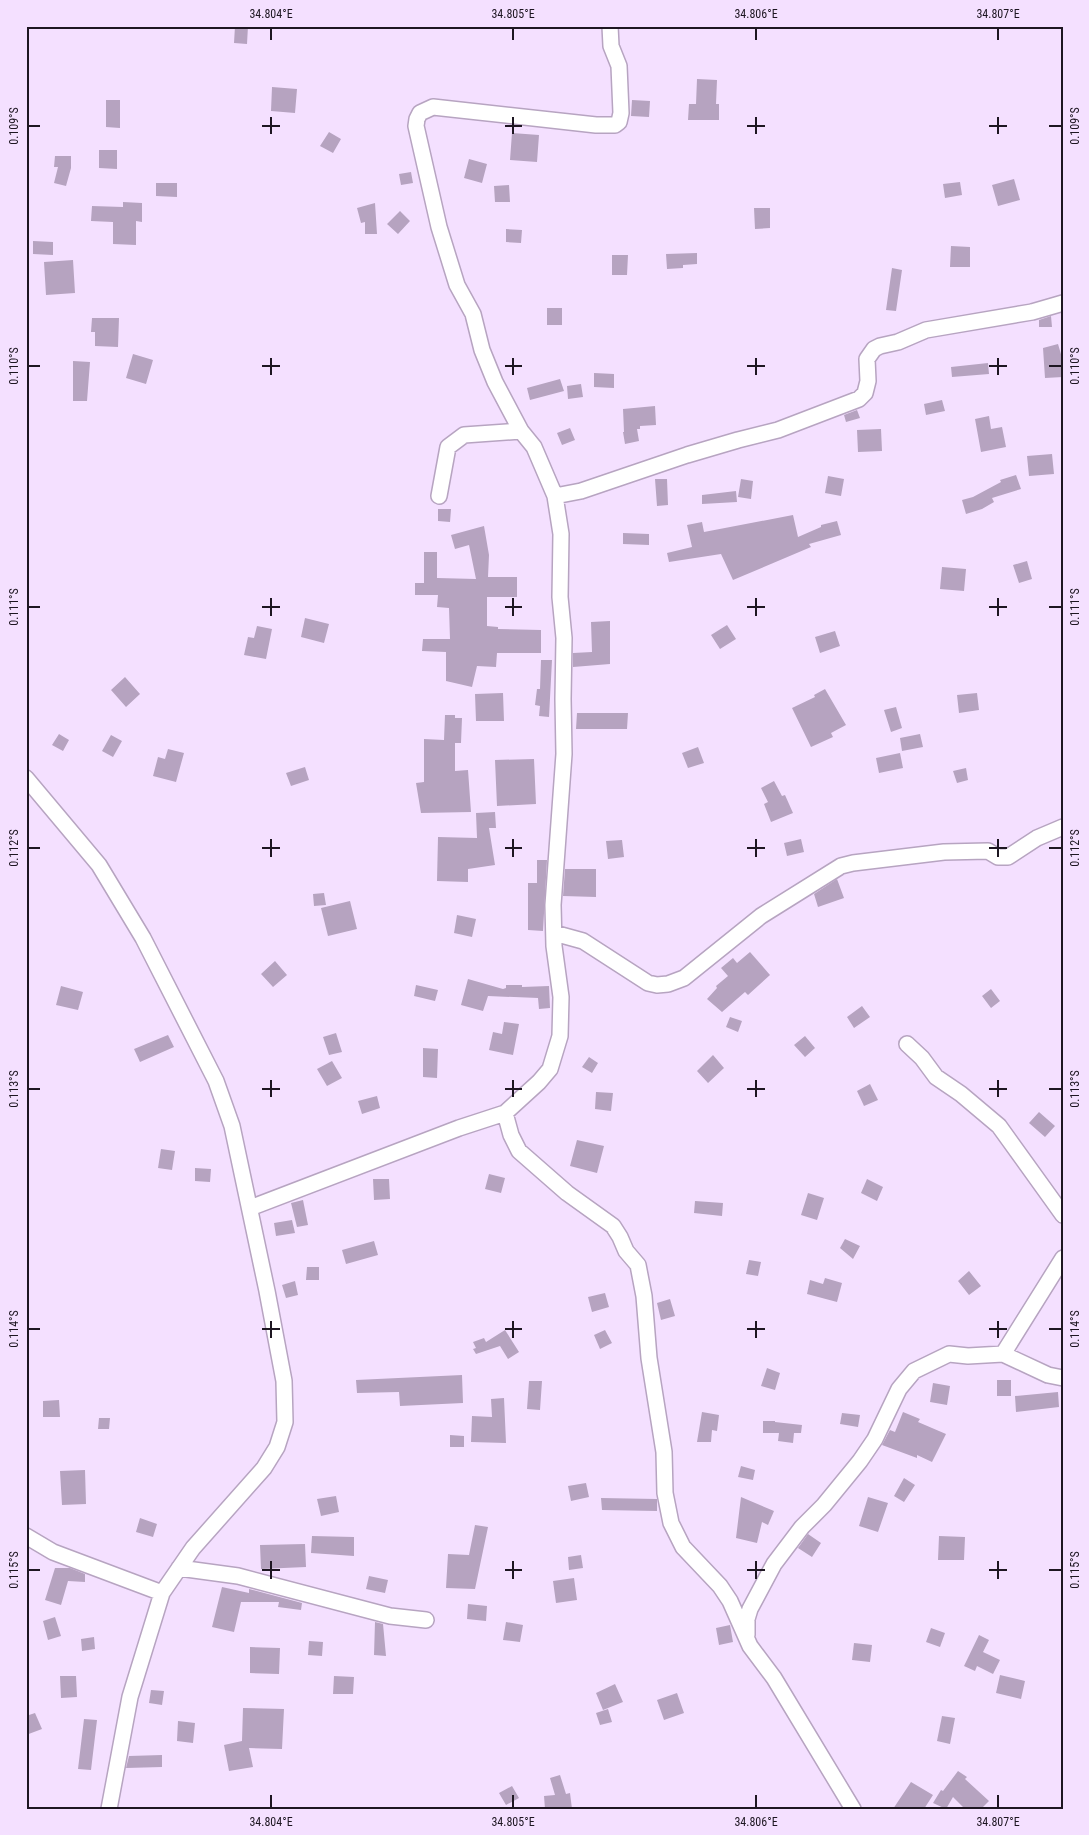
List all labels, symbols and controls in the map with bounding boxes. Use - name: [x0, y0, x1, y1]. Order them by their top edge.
- text: 34.804°E: [249, 7, 293, 21]
- text: 34.805°E: [491, 7, 535, 21]
- text: 34.806°E: [734, 7, 778, 21]
- text: 34.807°E: [976, 7, 1020, 21]
- text: 0.109°S: [7, 107, 21, 145]
- text: 0.109°S: [1068, 107, 1082, 145]
- text: 0.110°S: [7, 347, 21, 385]
- text: 0.110°S: [1068, 347, 1082, 385]
- text: 0.111°S: [7, 588, 21, 626]
- text: 0.111°S: [1068, 588, 1082, 626]
- text: 0.112°S: [7, 829, 21, 867]
- text: 0.112°S: [1068, 829, 1082, 867]
- text: 0.113°S: [7, 1070, 21, 1108]
- text: 0.113°S: [1068, 1070, 1082, 1108]
- text: 0.114°S: [7, 1310, 21, 1348]
- text: 0.114°S: [1068, 1310, 1082, 1348]
- text: 0.115°S: [7, 1551, 21, 1589]
- text: 0.115°S: [1068, 1551, 1082, 1589]
- text: 34.804°E: [249, 1815, 293, 1829]
- text: 34.805°E: [491, 1815, 535, 1829]
- text: 34.806°E: [734, 1815, 778, 1829]
- text: 34.807°E: [976, 1815, 1020, 1829]

